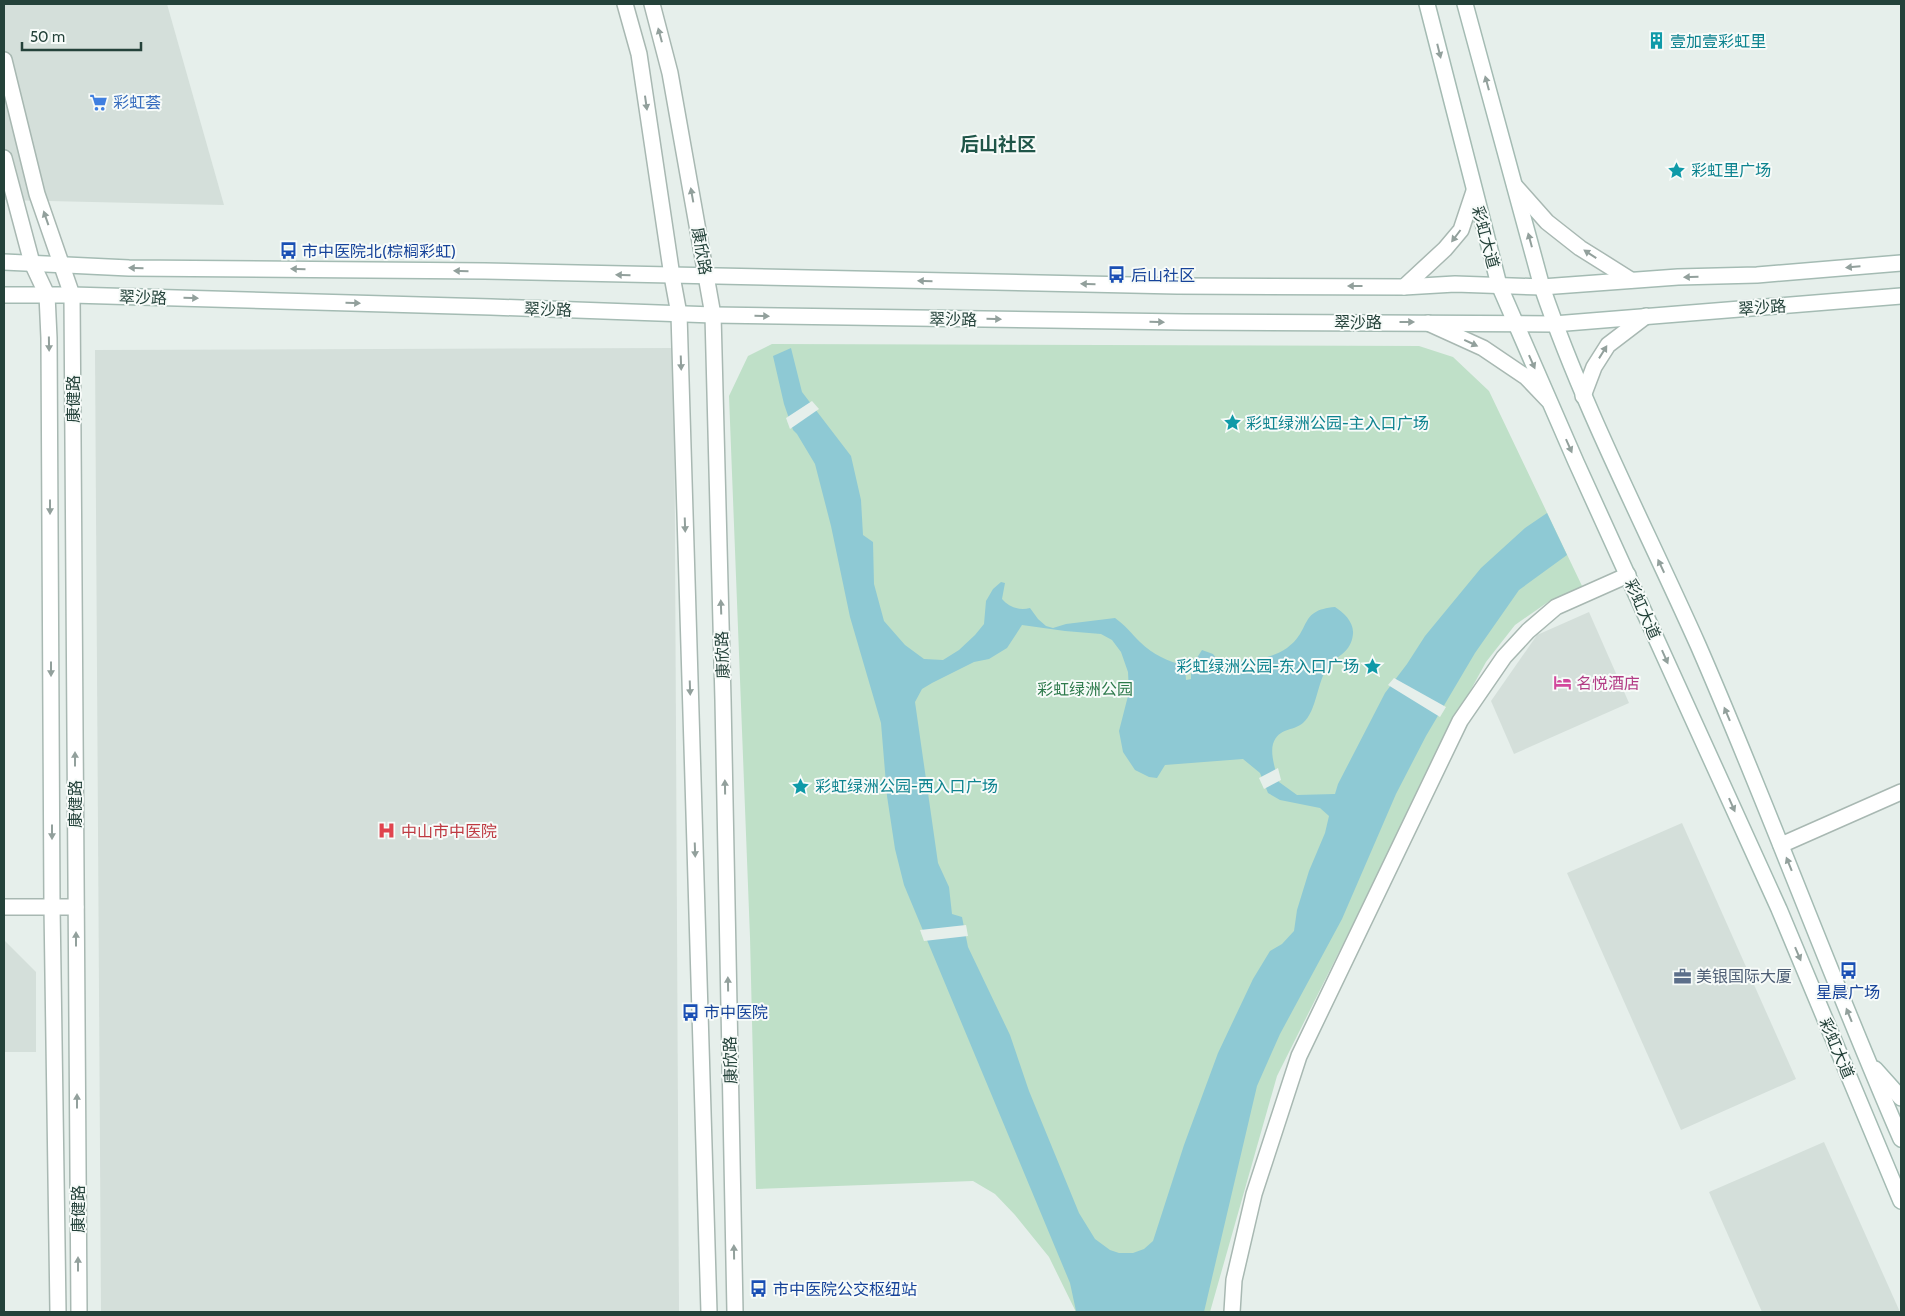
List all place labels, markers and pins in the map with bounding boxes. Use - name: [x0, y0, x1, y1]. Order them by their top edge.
- building icon: 壹加壹彩虹里: [1646, 31, 1666, 51]
- place label: 壹加壹彩虹里: [1670, 32, 1766, 51]
- supermarket icon: 彩虹荟: [89, 92, 109, 112]
- place label: 彩虹荟: [113, 93, 161, 112]
- place icon: 彩虹里广场: [1667, 160, 1687, 180]
- place label: 彩虹里广场: [1691, 161, 1771, 180]
- bus stop icon: 市中医院北(棕榈彩虹): [278, 241, 298, 261]
- place label: 市中医院北(棕榈彩虹): [302, 242, 456, 261]
- bus stop icon: 后山社区: [1107, 265, 1127, 285]
- place label: 后山社区: [1131, 266, 1195, 285]
- place icon: 彩虹绿洲公园-主入口广场: [1222, 413, 1242, 433]
- place label: 彩虹绿洲公园-主入口广场: [1246, 414, 1429, 433]
- place icon: 彩虹绿洲公园-东入口广场: [1363, 656, 1383, 676]
- place label: 彩虹绿洲公园-东入口广场: [1176, 657, 1359, 676]
- hotel icon: 名悦酒店: [1552, 673, 1572, 693]
- place label: 名悦酒店: [1576, 674, 1640, 693]
- place icon: 彩虹绿洲公园-西入口广场: [791, 776, 811, 796]
- place label: 彩虹绿洲公园-西入口广场: [815, 777, 998, 796]
- hospital icon: 中山市中医院: [377, 821, 397, 841]
- place label: 中山市中医院: [401, 822, 497, 841]
- bus stop icon: 星晨广场: [1838, 961, 1858, 981]
- office icon: 美银国际大厦: [1672, 966, 1692, 986]
- place label: 美银国际大厦: [1696, 967, 1792, 986]
- place label: 星晨广场: [1816, 983, 1880, 1002]
- bus stop icon: 市中医院: [680, 1002, 700, 1022]
- place label: 市中医院: [704, 1003, 768, 1022]
- bus stop icon: 市中医院公交枢纽站: [749, 1279, 769, 1299]
- place label: 市中医院公交枢纽站: [773, 1280, 917, 1299]

